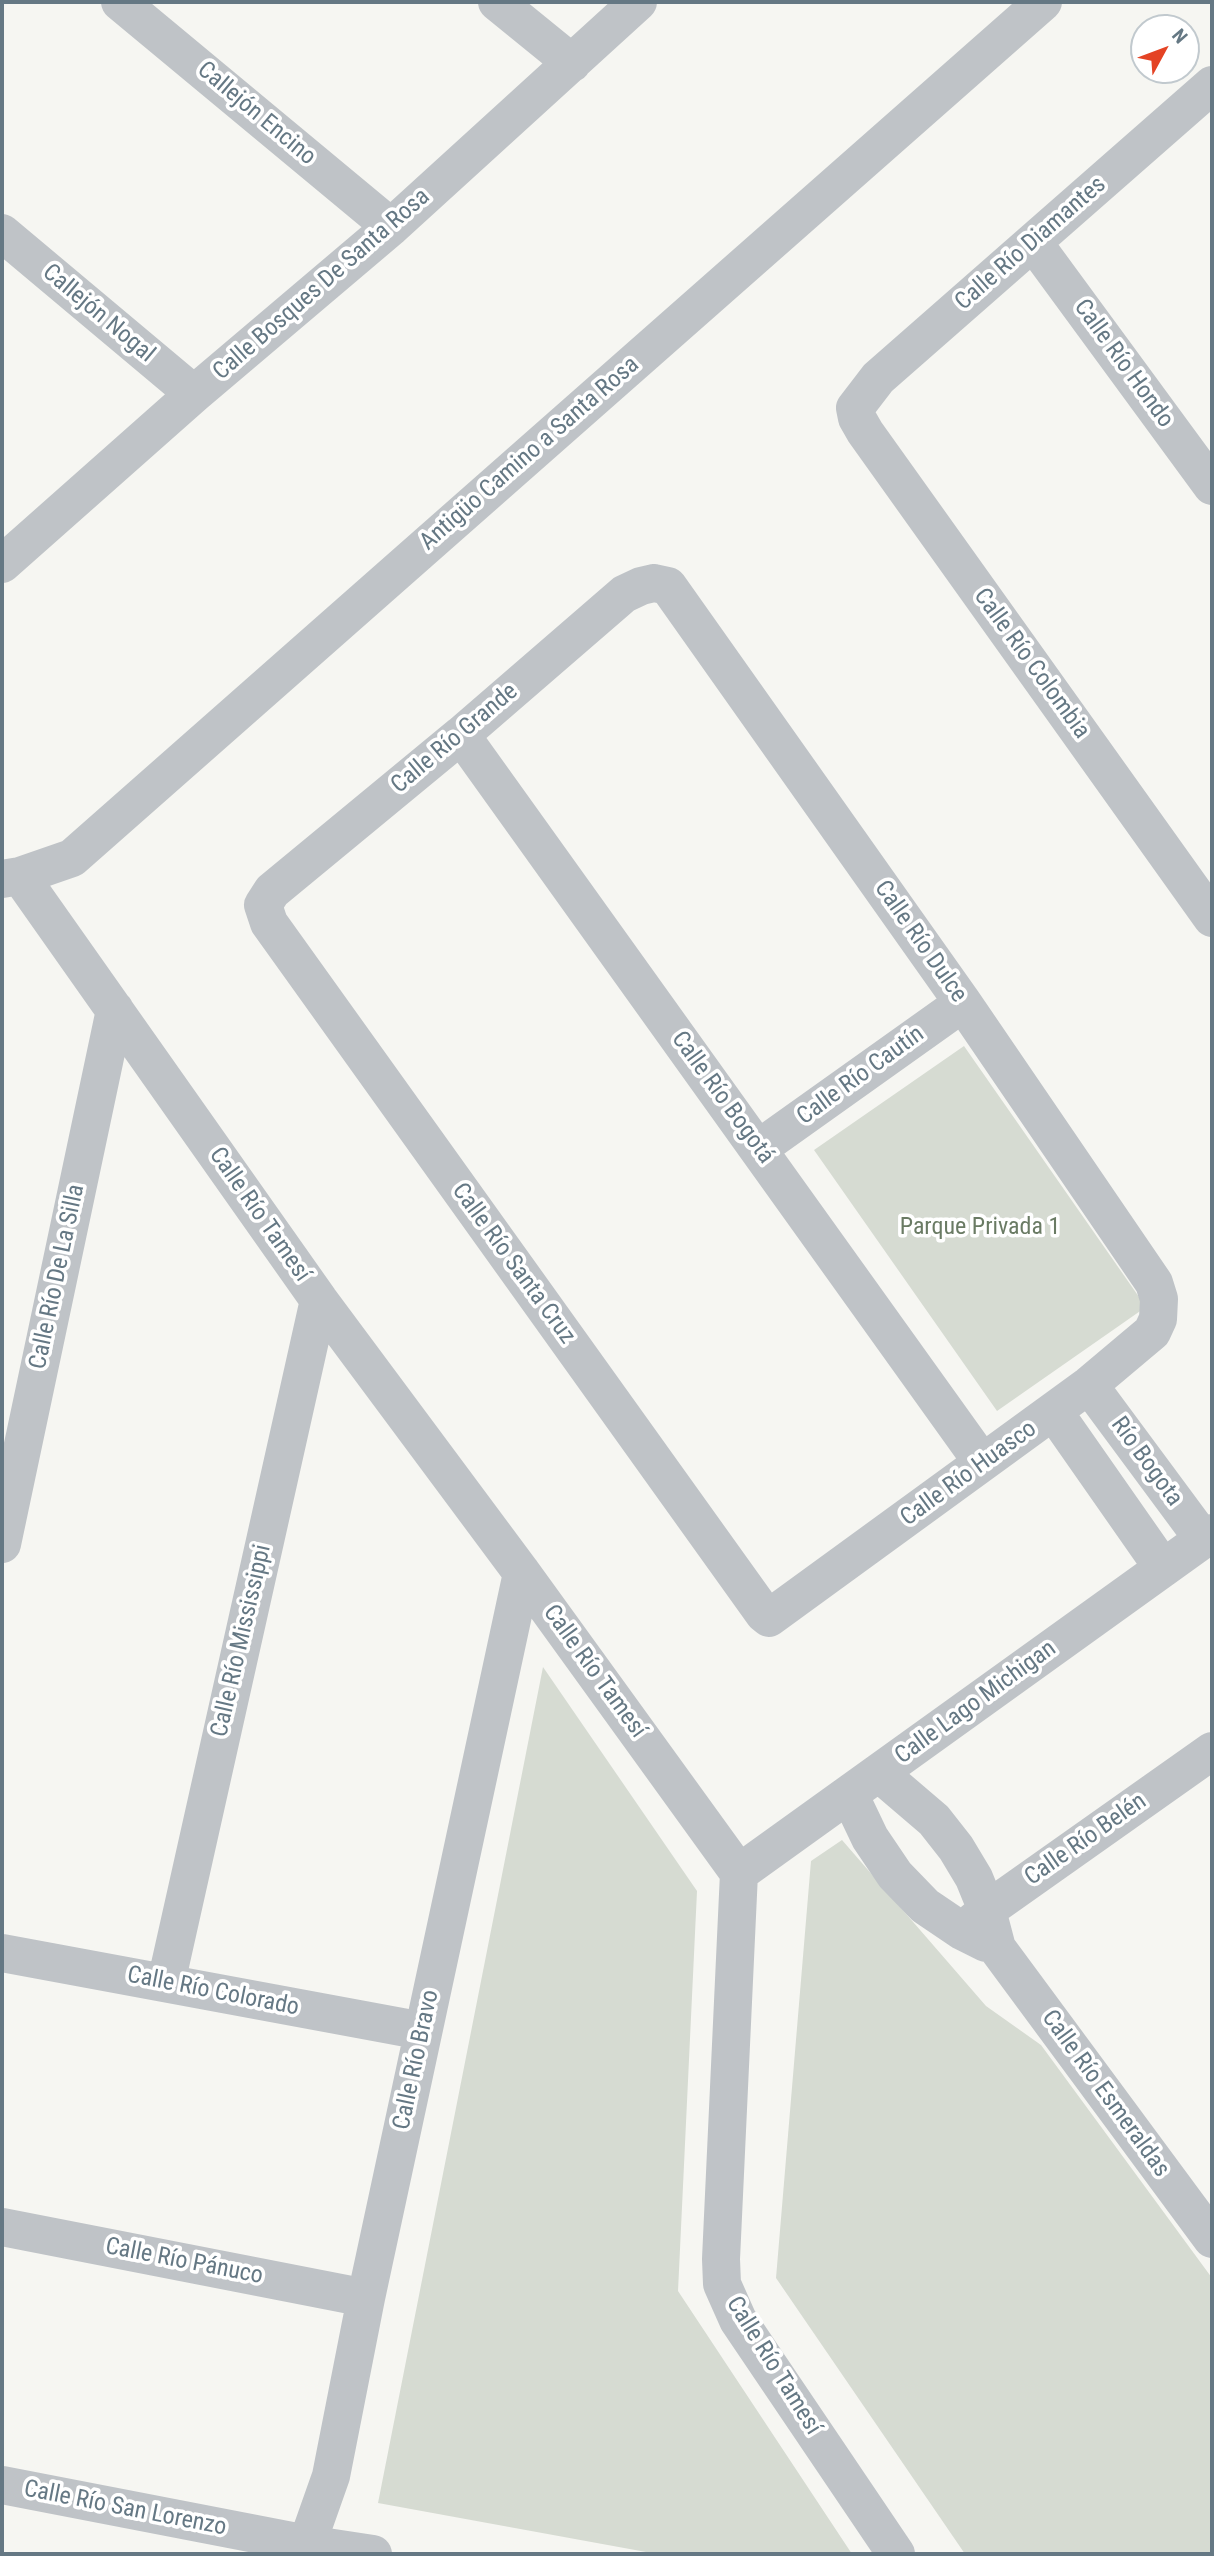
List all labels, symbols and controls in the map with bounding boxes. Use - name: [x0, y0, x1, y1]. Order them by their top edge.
- north arrow: [1130, 14, 1200, 84]
- text: N: [1167, 24, 1192, 48]
- street label: Callejón Encino: [191, 56, 321, 172]
- street label: Calle Río Diamantes: [950, 171, 1112, 317]
- street label: Calle Bosques De Santa Rosa: [208, 183, 436, 387]
- street label: Callejón Nogal: [36, 259, 160, 369]
- street label: Calle Río Hondo: [1067, 294, 1179, 434]
- street label: Antigüo Camino a Santa Rosa: [415, 351, 645, 557]
- street label: Calle Río Colombia: [967, 583, 1095, 745]
- street label: Calle Río Grande: [386, 678, 524, 800]
- street label: Calle Río Dulce: [867, 876, 973, 1008]
- street label: Calle Río Cautín: [792, 1020, 930, 1132]
- street label: Calle Río Bogotá: [664, 1026, 780, 1170]
- street label: Calle Río Tamesí: [202, 1142, 316, 1288]
- street label: Calle Río Santa Cruz: [445, 1178, 581, 1350]
- street label: Calle Río De La Silla: [24, 1182, 92, 1372]
- park label: Parque Privada 1: [900, 1214, 1060, 1242]
- street label: Río Bogota: [1104, 1412, 1188, 1512]
- street label: Calle Río Huasco: [895, 1415, 1043, 1533]
- street label: Calle Río Mississippi: [206, 1542, 278, 1740]
- street label: Calle Río Tamesí: [536, 1600, 652, 1744]
- street label: Calle Lago Michigan: [890, 1635, 1062, 1771]
- street label: Calle Río Belén: [1020, 1788, 1152, 1892]
- street label: Calle Río Colorado: [125, 1961, 301, 2023]
- street label: Calle Río Bravo: [388, 1987, 446, 2133]
- street label: Calle Río Esmeraldas: [1035, 2005, 1175, 2183]
- street label: Calle Río Pánuco: [103, 2233, 265, 2291]
- street label: Calle Río Tamesí: [719, 2292, 827, 2440]
- street label: Calle Río San Lorenzo: [21, 2475, 229, 2543]

